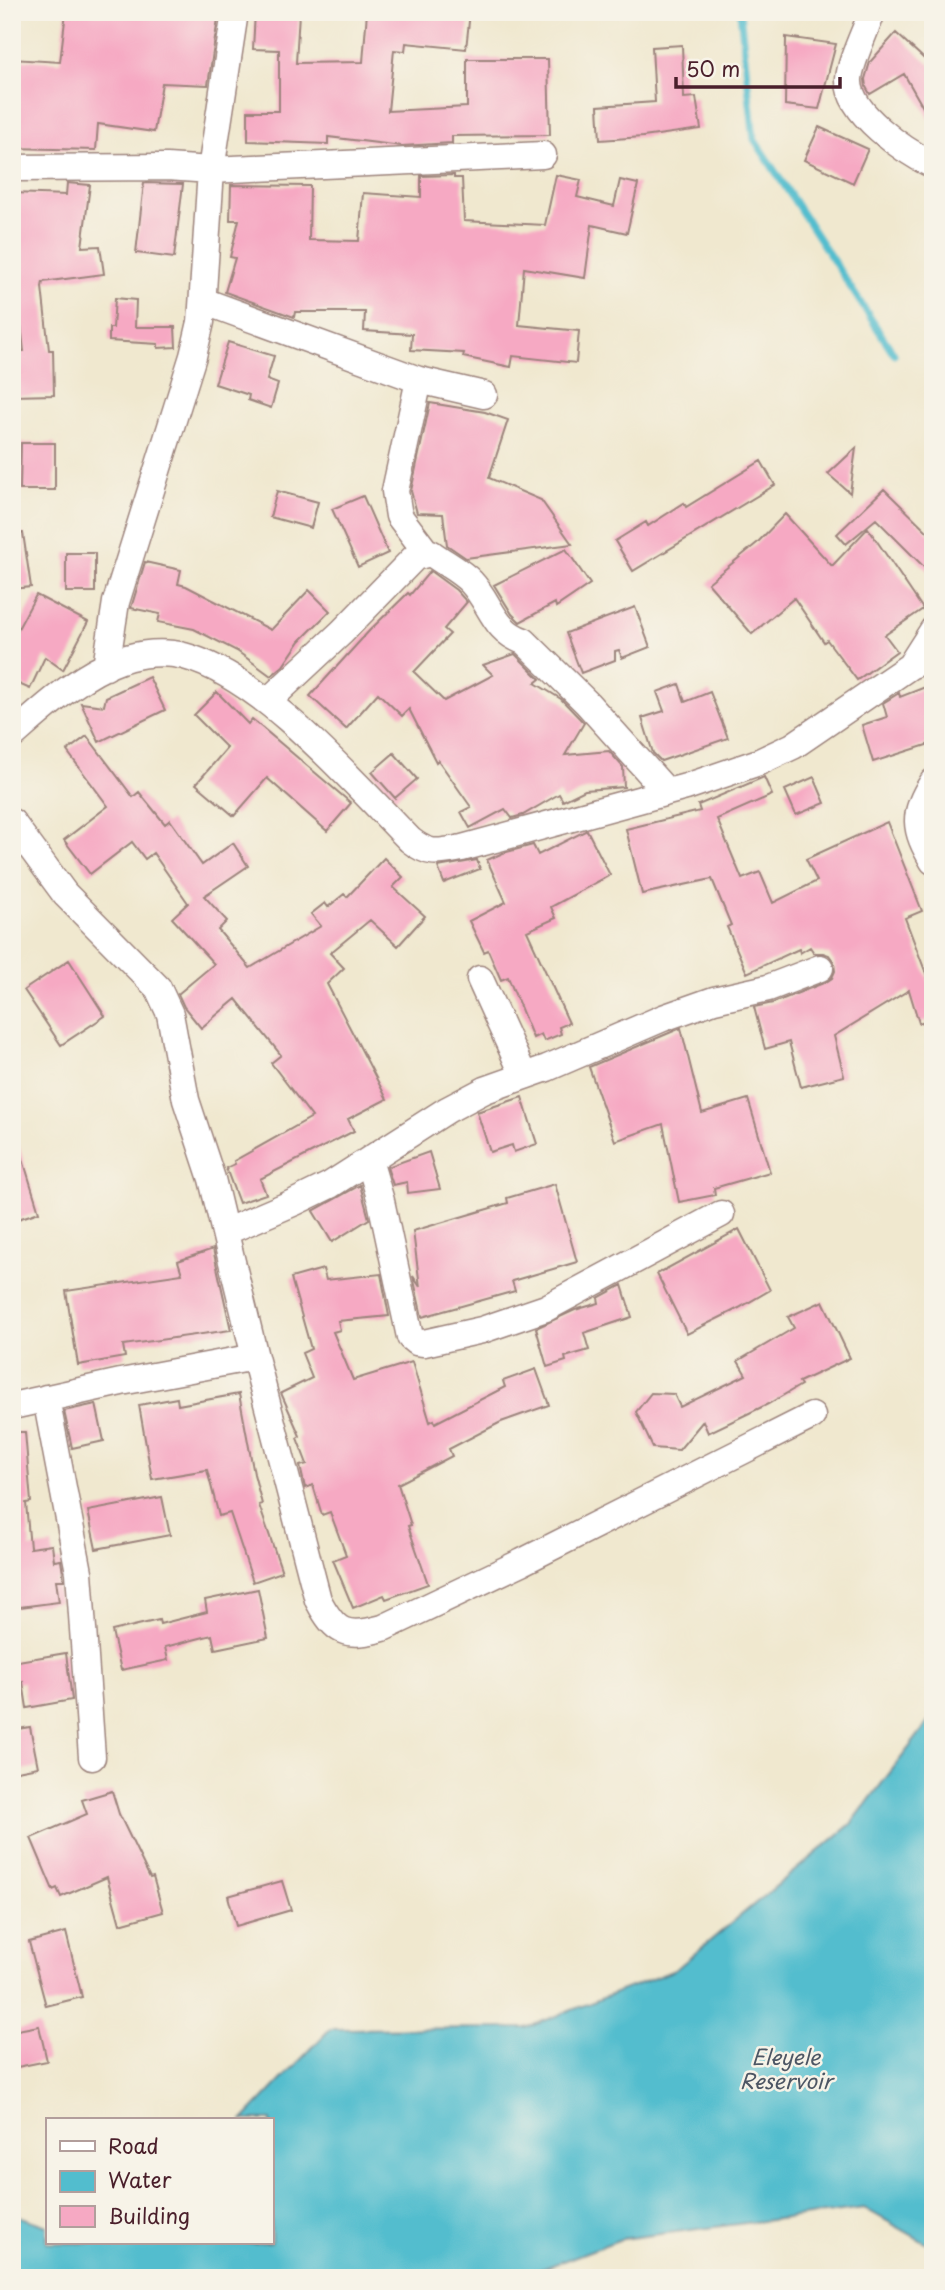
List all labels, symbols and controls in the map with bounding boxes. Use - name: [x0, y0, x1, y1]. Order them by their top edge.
- scale bar: [676, 46, 840, 90]
- text: 50 m: [686, 52, 740, 84]
- water label: Eleyele Reservoir: [740, 2040, 836, 2096]
- legend: [46, 2118, 273, 2244]
- text: Road: [108, 2129, 159, 2161]
- text: Water: [108, 2163, 172, 2195]
- text: Building: [108, 2199, 190, 2231]

